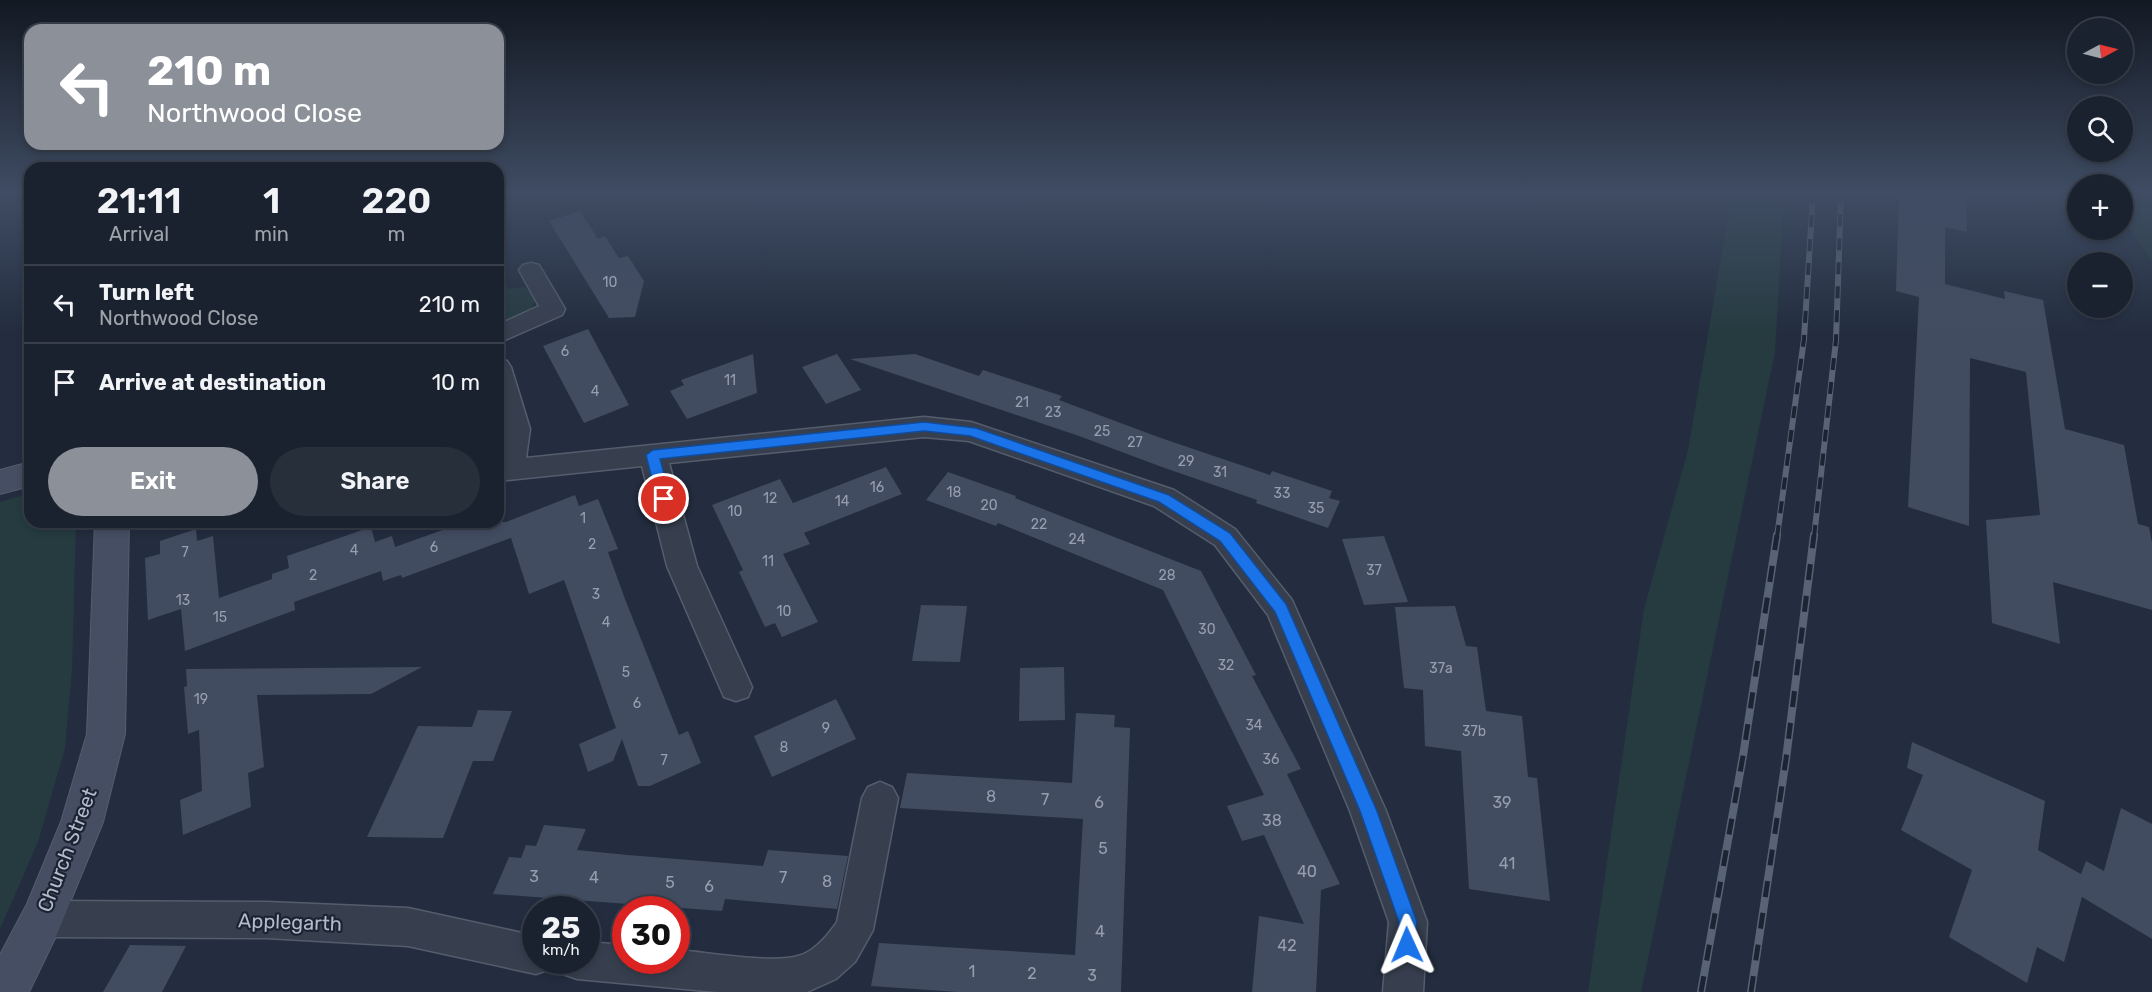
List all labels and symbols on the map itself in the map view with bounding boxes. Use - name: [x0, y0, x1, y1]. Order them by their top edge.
- north arrow: [2067, 18, 2133, 84]
- house number: 10: [603, 274, 618, 291]
- house number: 6: [561, 343, 569, 360]
- house number: 11: [724, 372, 736, 389]
- house number: 4: [591, 383, 600, 400]
- house number: 21: [1015, 394, 1029, 411]
- house number: 23: [1045, 404, 1061, 421]
- house number: 25: [1094, 423, 1110, 440]
- house number: 27: [1127, 434, 1143, 451]
- house number: 29: [1178, 453, 1194, 470]
- house number: 31: [1213, 464, 1227, 481]
- pin: [638, 473, 689, 524]
- house number: 16: [870, 479, 884, 496]
- house number: 18: [947, 484, 962, 501]
- house number: 33: [1274, 485, 1290, 502]
- house number: 12: [763, 490, 777, 507]
- house number: 14: [835, 493, 850, 510]
- house number: 20: [980, 497, 998, 514]
- house number: 35: [1308, 500, 1324, 517]
- house number: 10: [728, 503, 743, 520]
- house number: 1: [580, 510, 586, 527]
- house number: 22: [1031, 516, 1047, 533]
- house number: 24: [1069, 531, 1086, 548]
- house number: 2: [588, 536, 596, 553]
- house number: 6: [430, 539, 438, 556]
- house number: 4: [350, 542, 359, 559]
- house number: 7: [181, 544, 189, 561]
- house number: 11: [762, 553, 774, 570]
- house number: 37: [1366, 562, 1382, 579]
- house number: 2: [309, 567, 317, 584]
- house number: 28: [1158, 567, 1176, 584]
- house number: 3: [592, 586, 600, 603]
- house number: 13: [176, 592, 190, 609]
- house number: 10: [777, 603, 792, 620]
- house number: 15: [213, 609, 227, 626]
- house number: 4: [602, 614, 611, 631]
- house number: 30: [1198, 621, 1216, 638]
- house number: 32: [1218, 657, 1234, 674]
- house number: 37a: [1429, 660, 1453, 677]
- house number: 5: [622, 664, 630, 681]
- house number: 19: [194, 691, 208, 708]
- house number: 6: [633, 695, 641, 712]
- house number: 34: [1245, 717, 1263, 734]
- house number: 9: [822, 720, 830, 737]
- house number: 37b: [1462, 723, 1486, 740]
- house number: 8: [780, 739, 789, 756]
- house number: 36: [1263, 751, 1279, 768]
- house number: 7: [660, 752, 668, 769]
- street label: Church Street: [32, 784, 102, 915]
- house number: 8: [986, 787, 996, 806]
- house number: 7: [1041, 790, 1049, 809]
- house number: 6: [1094, 793, 1104, 812]
- house number: 39: [1492, 793, 1512, 812]
- house number: 38: [1262, 811, 1282, 830]
- house number: 5: [1098, 839, 1108, 858]
- house number: 41: [1499, 854, 1515, 873]
- house number: 40: [1297, 862, 1317, 881]
- house number: 3: [529, 867, 539, 886]
- house number: 4: [589, 868, 599, 887]
- house number: 7: [779, 868, 787, 887]
- house number: 8: [822, 872, 832, 891]
- house number: 5: [665, 873, 675, 892]
- house number: 6: [704, 877, 714, 896]
- speed limit sign: 30: [612, 896, 690, 974]
- street label: Applegarth: [238, 908, 342, 936]
- position arrow: [1375, 913, 1439, 977]
- house number: 4: [1095, 922, 1105, 941]
- house number: 42: [1277, 936, 1297, 955]
- house number: 1: [969, 962, 975, 981]
- house number: 2: [1027, 964, 1037, 983]
- house number: 3: [1087, 966, 1097, 985]

